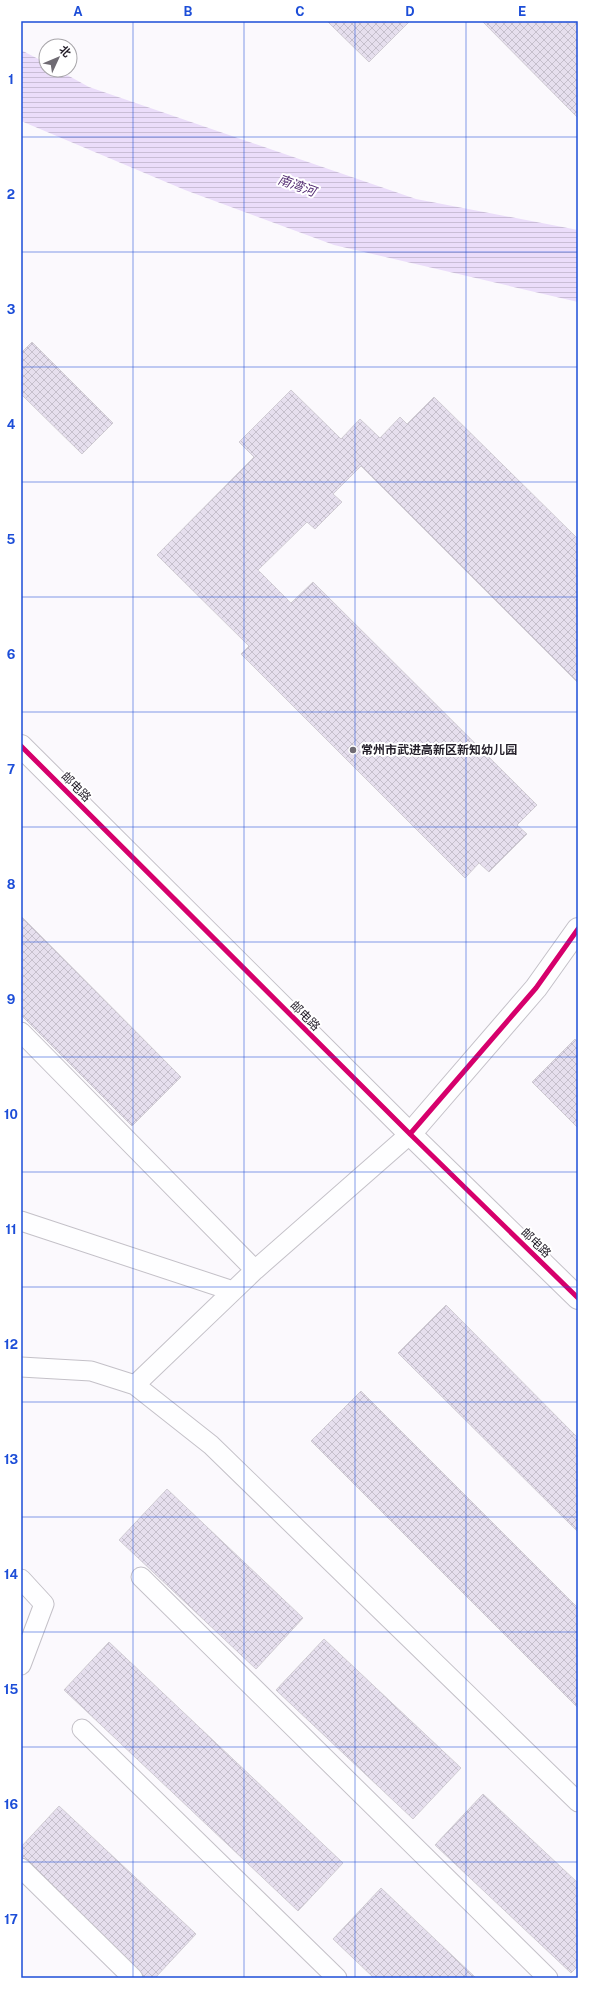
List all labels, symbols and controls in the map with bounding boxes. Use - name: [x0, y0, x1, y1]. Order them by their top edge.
- text: A: [73, 4, 83, 19]
- text: B: [184, 4, 193, 19]
- text: C: [295, 4, 305, 19]
- text: D: [405, 4, 415, 19]
- text: E: [518, 4, 526, 19]
- north arrow: [38, 38, 78, 78]
- text: 北: [57, 43, 73, 59]
- text: 1: [8, 72, 14, 87]
- water label: 南湾河: [276, 172, 321, 200]
- text: 2: [7, 187, 15, 202]
- text: 3: [7, 302, 16, 317]
- text: 4: [7, 417, 16, 432]
- text: 5: [7, 532, 16, 547]
- text: 6: [7, 647, 16, 662]
- place label: 常州市武进高新区新知幼儿园: [361, 743, 517, 757]
- marker: 常州市武进高新区新知幼儿园: [348, 745, 358, 755]
- text: 7: [7, 762, 15, 777]
- street label: 邮电路: [58, 769, 94, 805]
- text: 8: [7, 877, 16, 892]
- text: 9: [7, 992, 15, 1007]
- street label: 邮电路: [287, 998, 323, 1034]
- text: 10: [4, 1107, 18, 1122]
- text: 11: [5, 1222, 17, 1237]
- street label: 邮电路: [518, 1225, 554, 1261]
- text: 12: [4, 1337, 18, 1352]
- text: 13: [4, 1452, 18, 1467]
- text: 14: [4, 1567, 19, 1582]
- text: 15: [4, 1682, 18, 1697]
- text: 16: [4, 1797, 18, 1812]
- text: 17: [4, 1912, 18, 1927]

